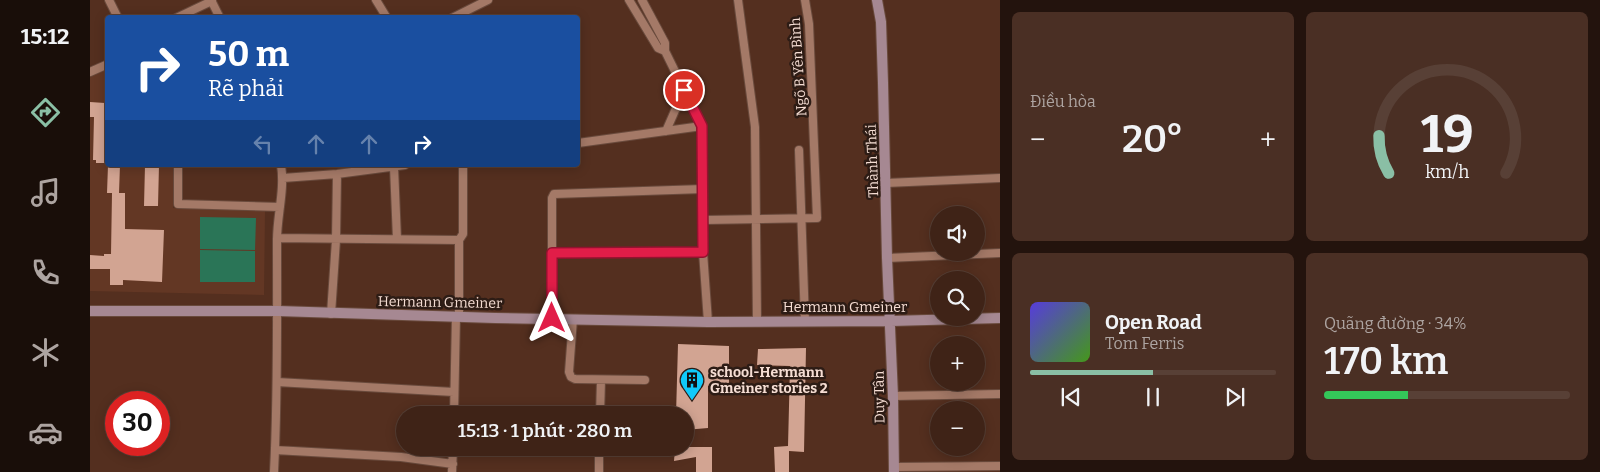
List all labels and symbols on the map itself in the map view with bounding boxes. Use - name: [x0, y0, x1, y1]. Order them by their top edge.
- street label: Ngõ B Yên Bình: [787, 17, 810, 117]
- pin: [663, 69, 705, 111]
- street label: Thành Thái: [863, 124, 882, 198]
- position arrow: [525, 291, 577, 343]
- street label: Hermann Gmeiner: [378, 293, 502, 312]
- street label: Hermann Gmeiner: [783, 299, 907, 316]
- place label: school-Hermann Gmeiner stories 2: [710, 364, 828, 397]
- building icon: school-Hermann Gmeiner stories 2: [679, 367, 705, 401]
- street label: Duy Tân: [871, 370, 888, 423]
- speed limit sign: 30: [105, 391, 170, 456]

